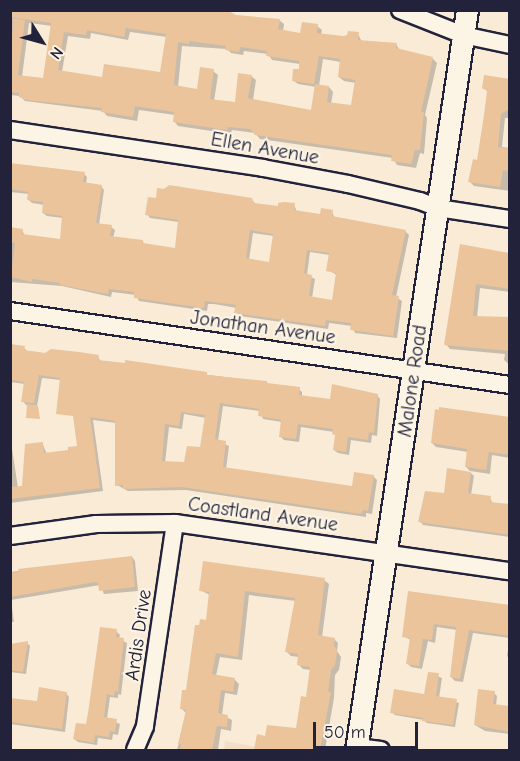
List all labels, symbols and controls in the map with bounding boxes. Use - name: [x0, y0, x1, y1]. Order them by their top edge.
- north arrow: [12, 12, 72, 72]
- text: N: [46, 43, 67, 62]
- street label: Ellen Avenue: [209, 127, 321, 169]
- street label: Jonathan Avenue: [189, 305, 337, 349]
- street label: Malone Road: [392, 323, 432, 439]
- street label: Coastland Avenue: [186, 492, 340, 536]
- street label: Ardis Drive: [120, 588, 156, 682]
- scale bar: [316, 710, 421, 748]
- text: 50 m: [324, 722, 366, 743]

